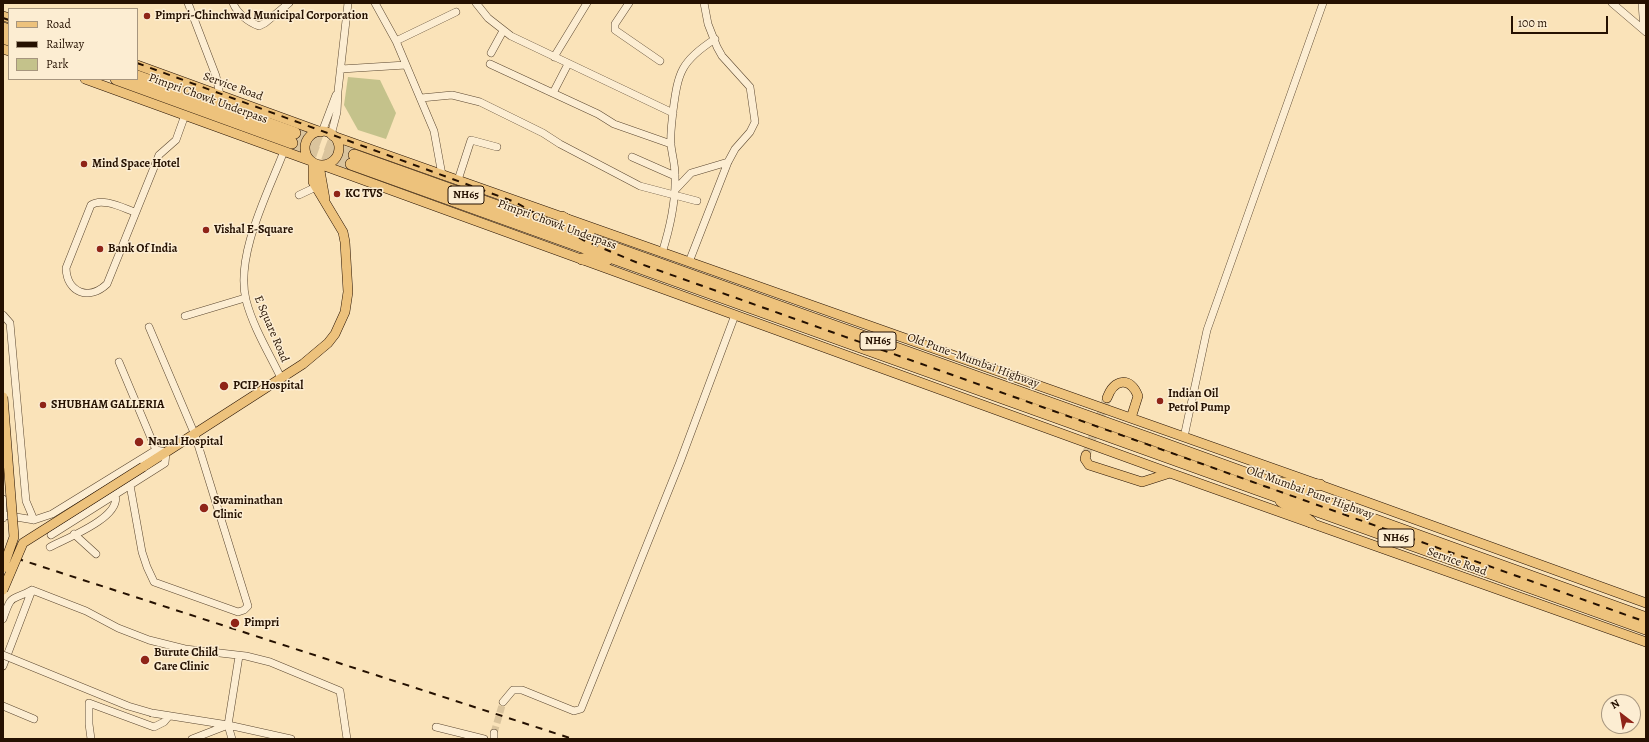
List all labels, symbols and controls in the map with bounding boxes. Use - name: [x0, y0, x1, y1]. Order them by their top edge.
- legend: [8, 8, 138, 80]
- scale bar: [1513, 8, 1610, 34]
- place label: Pimpri-Chinchwad Municipal Corporation: [155, 9, 368, 23]
- marker: Pimpri-Chinchwad Municipal Corporation: [142, 11, 152, 21]
- text: 100 m: [1518, 15, 1547, 31]
- text: Road: [46, 16, 71, 32]
- text: Railway: [46, 36, 84, 52]
- text: Park: [46, 56, 69, 72]
- street label: Service Road: [201, 70, 265, 104]
- street label: Pimpri Chowk Underpass: [147, 71, 269, 127]
- place label: Mind Space Hotel: [92, 157, 180, 171]
- marker: Mind Space Hotel: [79, 159, 89, 169]
- road number: NH65: [448, 186, 484, 204]
- place label: KC TVS: [345, 187, 383, 201]
- marker: KC TVS: [332, 189, 342, 199]
- street label: Pimpri Chowk Underpass: [496, 197, 618, 253]
- place label: Vishal E-Square: [214, 223, 293, 237]
- marker: Vishal E-Square: [201, 225, 211, 235]
- place label: Bank Of India: [108, 242, 177, 256]
- marker: Bank Of India: [95, 244, 105, 254]
- street label: E Square Road: [250, 293, 292, 365]
- street label: Old Pune–Mumbai Highway: [905, 330, 1041, 392]
- road number: NH65: [860, 332, 896, 350]
- place label: PCIP Hospital: [233, 379, 303, 393]
- marker: PCIP Hospital: [218, 380, 230, 392]
- place label: Indian Oil Petrol Pump: [1168, 387, 1230, 415]
- marker: Indian Oil Petrol Pump: [1155, 396, 1165, 406]
- place label: SHUBHAM GALLERIA: [51, 398, 165, 412]
- marker: SHUBHAM GALLERIA: [38, 400, 48, 410]
- place label: Nanal Hospital: [148, 435, 223, 449]
- marker: Nanal Hospital: [133, 436, 145, 448]
- street label: Old Mumbai Pune Highway: [1244, 463, 1376, 523]
- place label: Swaminathan Clinic: [213, 494, 283, 522]
- marker: Swaminathan Clinic: [198, 502, 210, 514]
- road number: NH65: [1378, 529, 1414, 547]
- street label: Service Road: [1425, 545, 1489, 579]
- place label: Pimpri: [244, 616, 279, 630]
- marker: Pimpri: [229, 617, 241, 629]
- place label: Burute Child Care Clinic: [154, 646, 218, 674]
- marker: Burute Child Care Clinic: [139, 654, 151, 666]
- north arrow: [1601, 694, 1641, 734]
- text: N: [1608, 696, 1622, 713]

